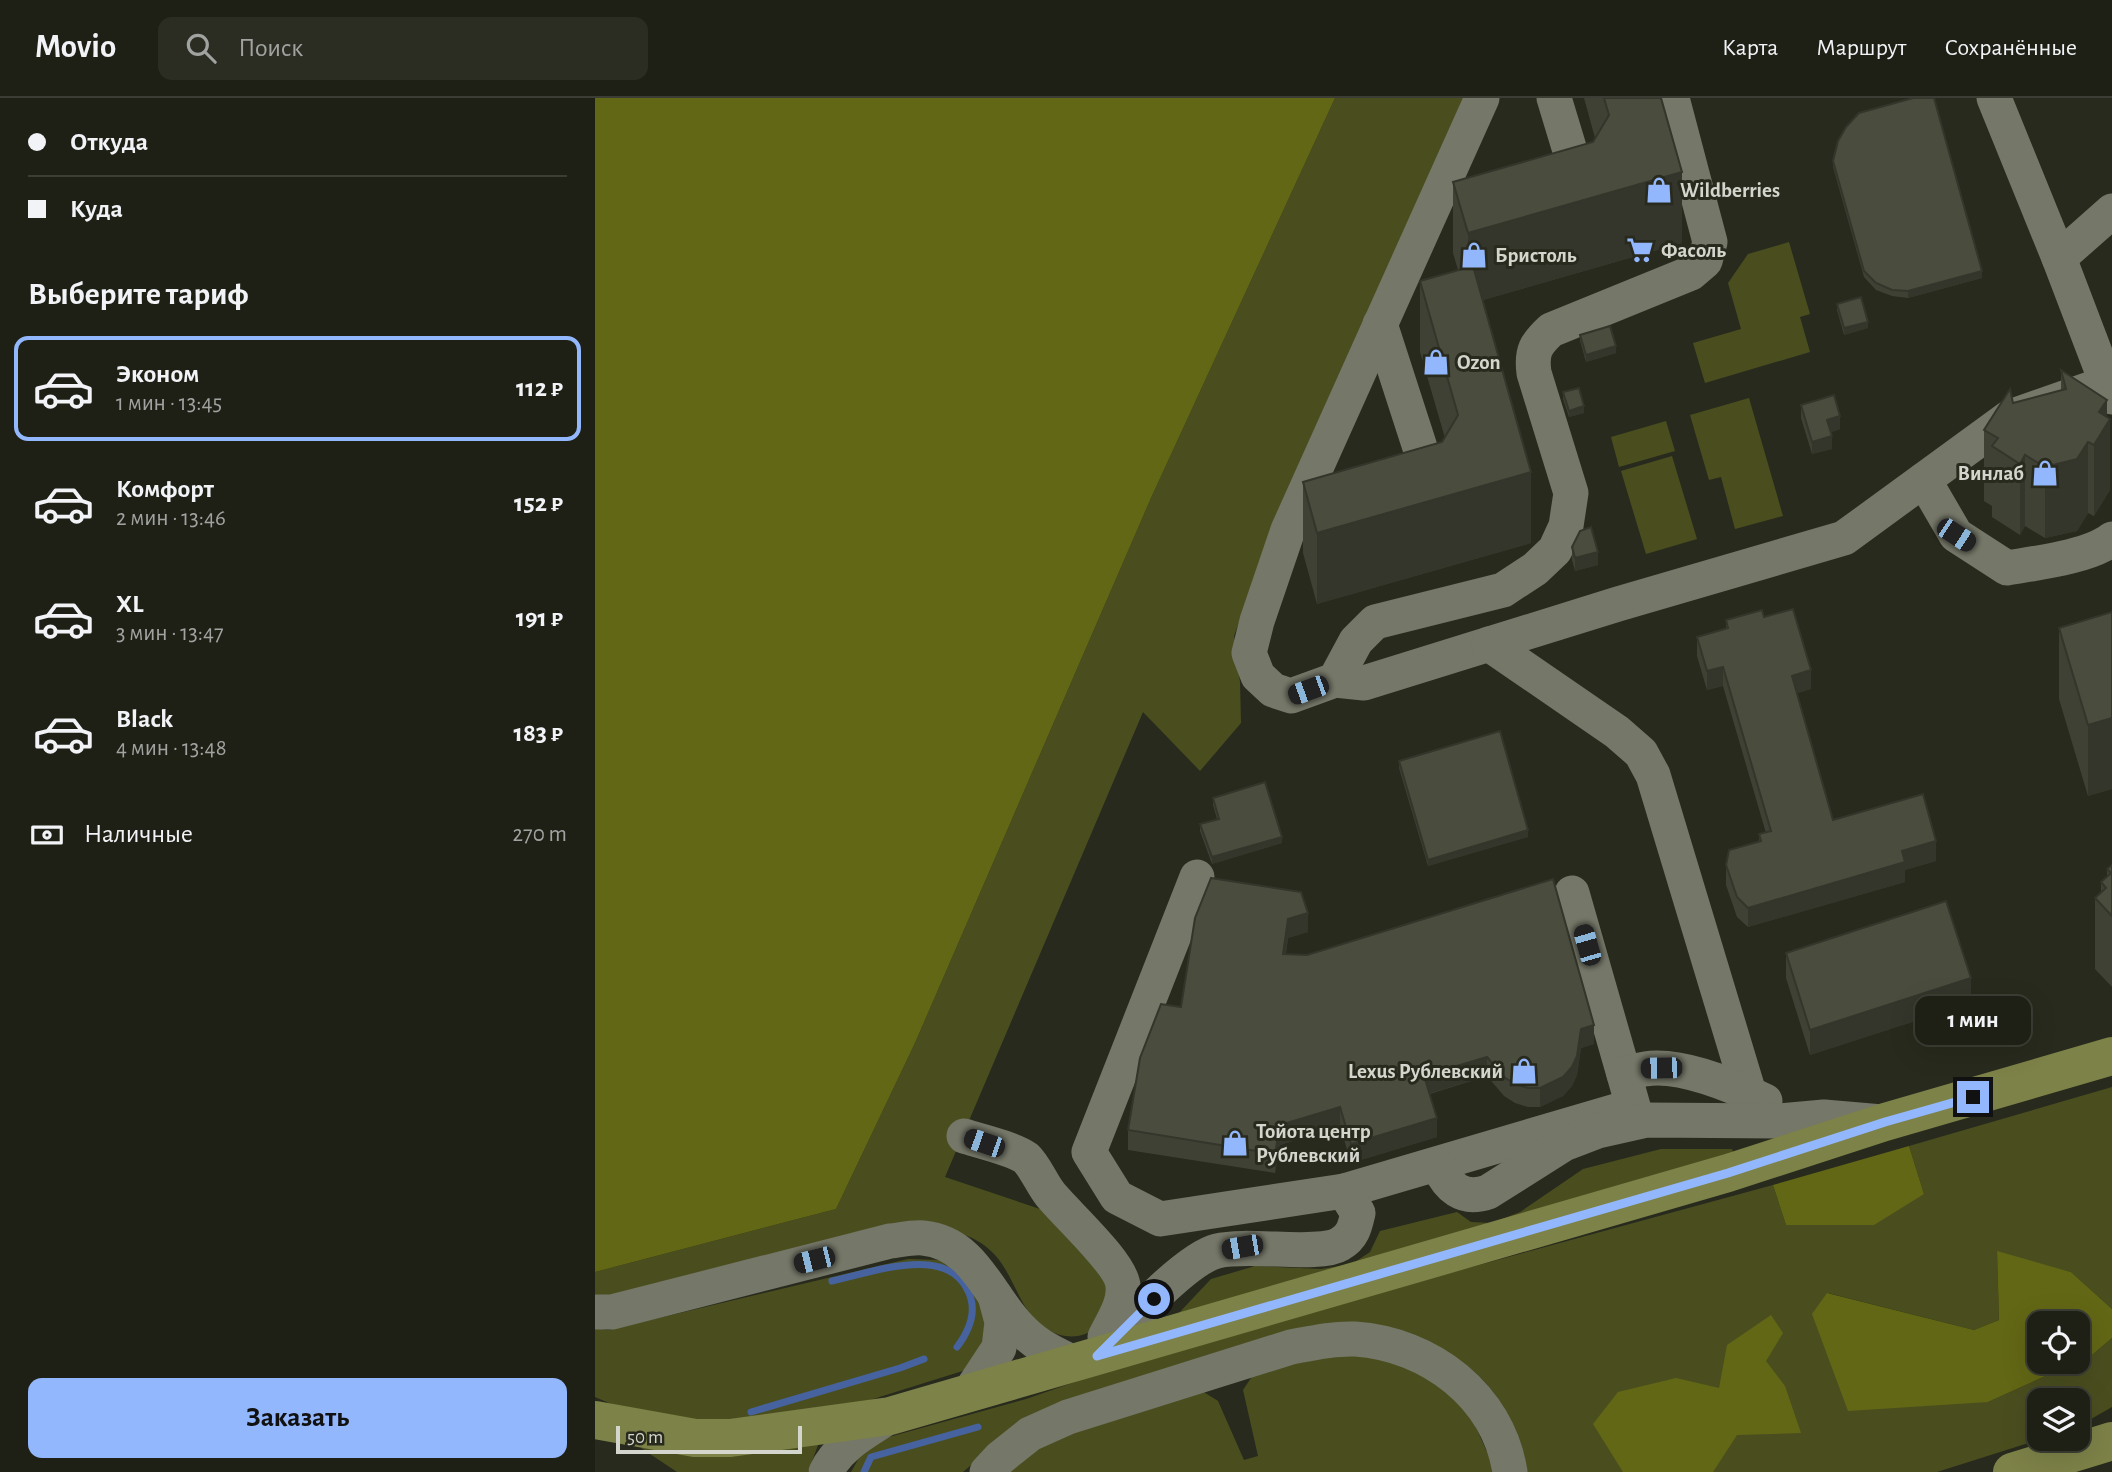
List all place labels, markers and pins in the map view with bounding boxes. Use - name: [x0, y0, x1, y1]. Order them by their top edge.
- shop icon: Wildberries: [1644, 175, 1674, 205]
- place label: Wildberries: [1680, 180, 1780, 201]
- supermarket icon: Фасоль: [1625, 235, 1655, 265]
- shop icon: Бристоль: [1459, 240, 1489, 270]
- place label: Фасоль: [1661, 240, 1726, 261]
- place label: Бристоль: [1495, 245, 1577, 266]
- shop icon: Ozon: [1421, 347, 1451, 377]
- place label: Ozon: [1457, 352, 1501, 373]
- shop icon: Винлаб: [2030, 458, 2060, 488]
- place label: Винлаб: [1958, 463, 2024, 484]
- shop icon: Lexus Рублевский: [1509, 1056, 1539, 1086]
- place label: Lexus Рублевский: [1348, 1061, 1503, 1082]
- place label: Тойота центр Рублевский: [1256, 1121, 1371, 1166]
- shop icon: Тойота центр Рублевский: [1220, 1128, 1250, 1158]

